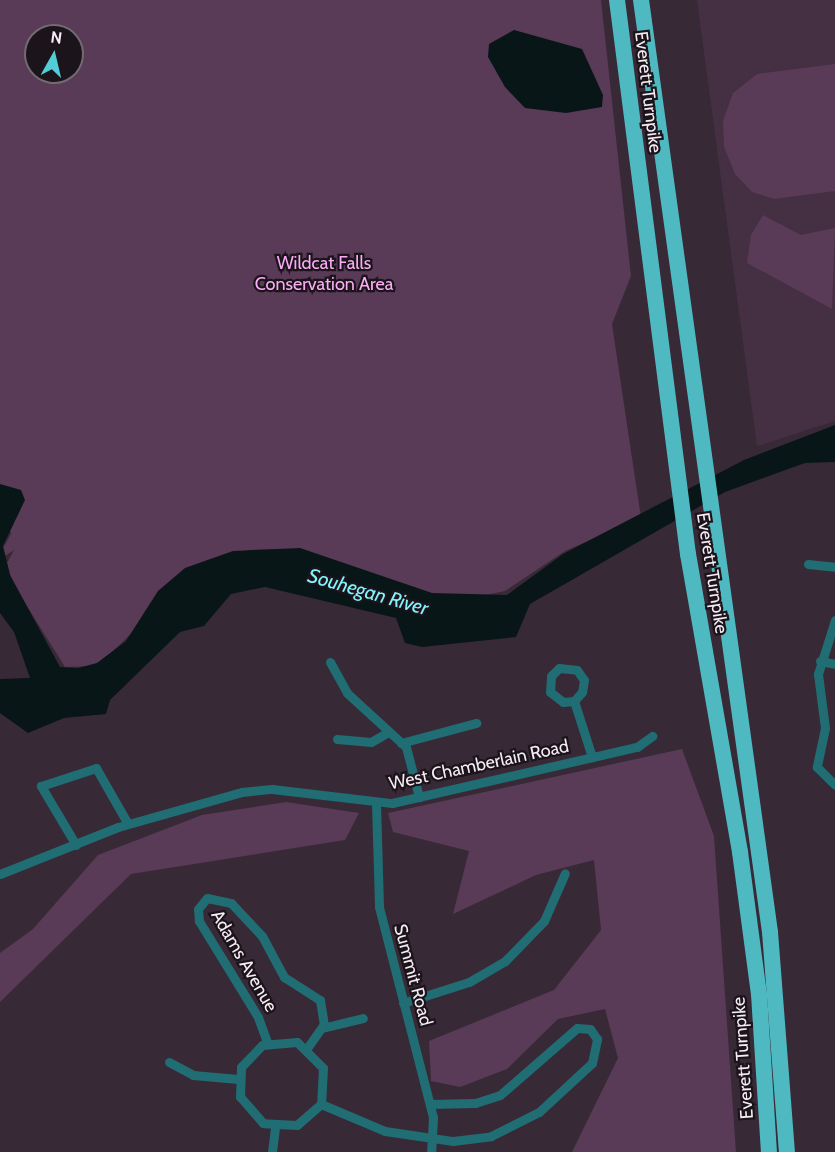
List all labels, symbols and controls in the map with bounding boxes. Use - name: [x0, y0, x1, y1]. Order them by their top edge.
- north arrow: [24, 24, 84, 84]
- text: N: [49, 27, 63, 48]
- street label: Everett Turnpike: [630, 30, 666, 154]
- park label: Wildcat Falls Conservation Area: [255, 253, 393, 296]
- street label: Everett Turnpike: [692, 511, 732, 635]
- water label: Souhegan River: [305, 563, 431, 621]
- street label: West Chamberlain Road: [387, 735, 571, 795]
- street label: Adams Avenue: [206, 906, 282, 1016]
- street label: Summit Road: [389, 922, 437, 1028]
- street label: Everett Turnpike: [728, 996, 758, 1120]

